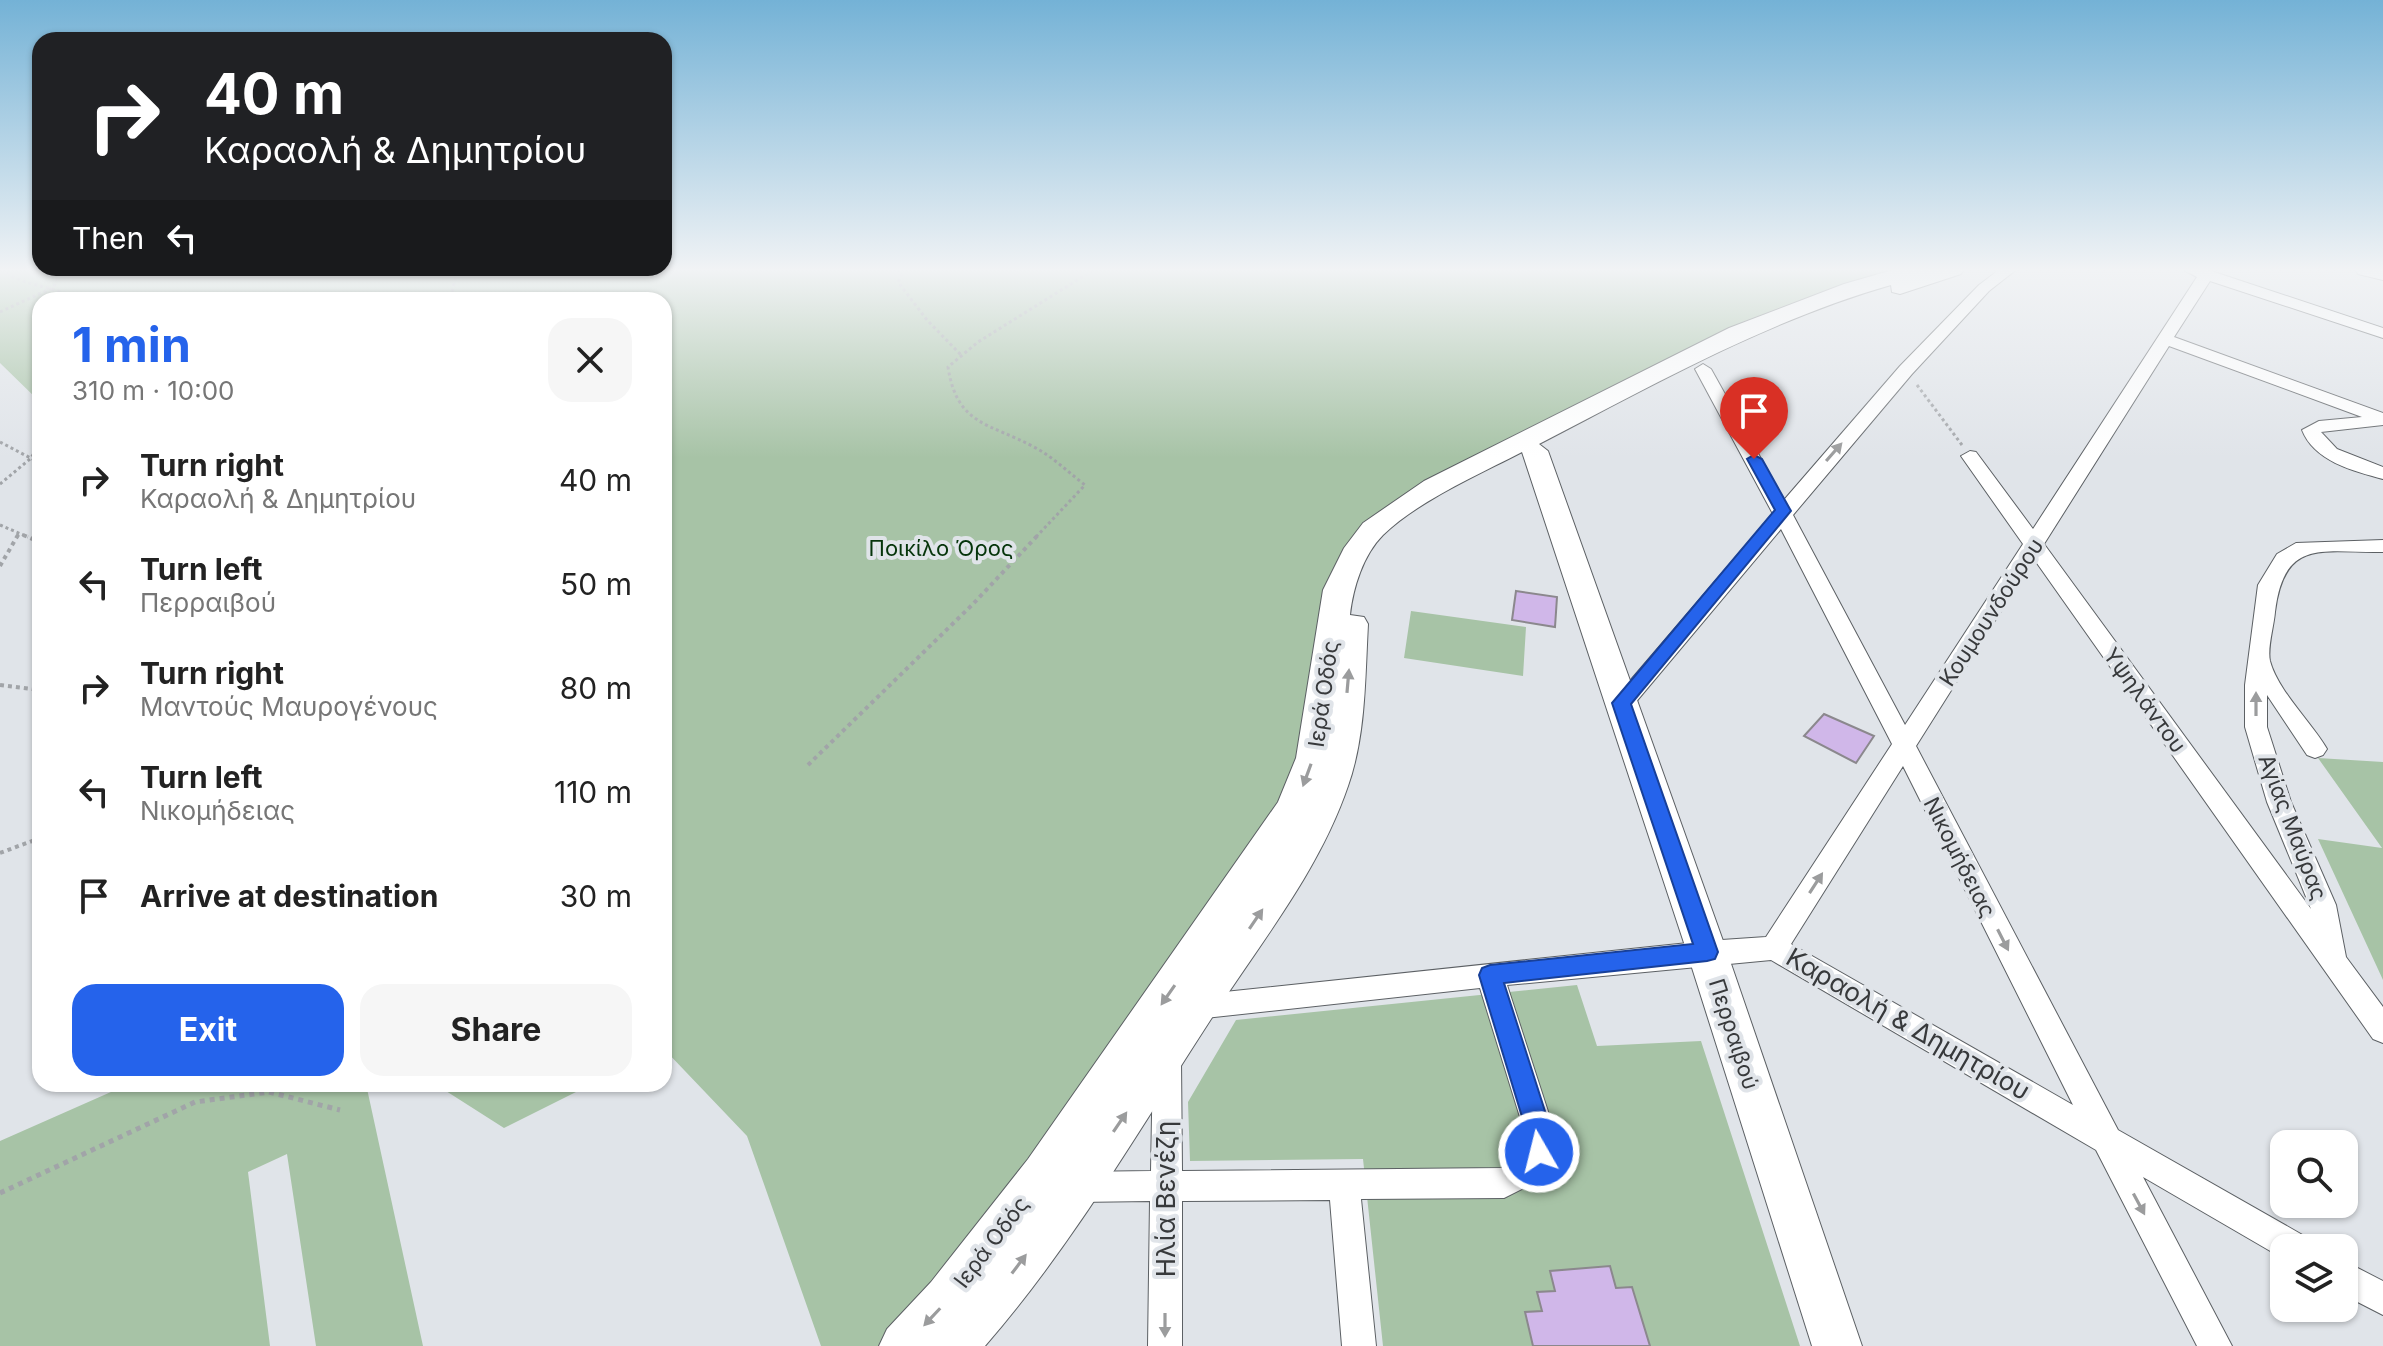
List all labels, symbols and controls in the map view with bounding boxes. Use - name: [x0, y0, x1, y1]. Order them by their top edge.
- text: 40 m: [204, 60, 344, 128]
- icon: right: [72, 64, 176, 168]
- text: Καραολή & Δημητρίου: [204, 128, 586, 172]
- icon: left: [160, 216, 204, 260]
- text: Then: [72, 220, 144, 256]
- text: 1 min: [72, 315, 191, 374]
- button: close: [548, 318, 632, 402]
- text: 310 m · 10:00: [72, 375, 235, 406]
- pin: [1720, 377, 1788, 459]
- icon: arrive: [1732, 389, 1776, 433]
- one-way arrow: [1825, 443, 1843, 462]
- text: Turn right: [140, 447, 284, 483]
- icon: right: [72, 458, 116, 502]
- text: 40 m: [559, 462, 632, 498]
- text: Καραολή & Δημητρίου: [140, 483, 416, 514]
- street label: Κουμουνδούρου: [1934, 533, 2048, 691]
- park label: Ποικίλο Όρος: [869, 535, 1013, 561]
- text: Turn left: [140, 551, 262, 587]
- icon: left: [72, 562, 116, 606]
- text: 50 m: [560, 566, 632, 602]
- text: Περραιβού: [140, 587, 276, 618]
- street label: Ιερά Οδός: [1303, 639, 1343, 749]
- street label: Υψηλάντου: [2098, 643, 2192, 757]
- text: Turn right: [140, 655, 284, 691]
- icon: right: [72, 666, 116, 710]
- one-way arrow: [1342, 668, 1355, 693]
- text: 80 m: [560, 670, 632, 706]
- text: Μαντούς Μαυρογένους: [140, 691, 438, 722]
- one-way arrow: [2250, 691, 2262, 716]
- street label: Αγίας Μαύρας: [2253, 750, 2333, 904]
- text: Turn left: [140, 759, 262, 795]
- one-way arrow: [1300, 764, 1313, 788]
- icon: left: [72, 770, 116, 814]
- text: 110 m: [554, 774, 632, 810]
- street label: Νικομήδειας: [1919, 793, 2001, 921]
- text: Νικομήδειας: [140, 795, 295, 826]
- one-way arrow: [1809, 872, 1824, 893]
- icon: arrive: [72, 874, 116, 918]
- text: Arrive at destination: [140, 878, 438, 914]
- text: 30 m: [560, 878, 632, 914]
- one-way arrow: [1248, 909, 1263, 930]
- one-way arrow: [1996, 929, 2010, 952]
- street label: Καραολή & Δημητρίου: [1781, 941, 2036, 1106]
- street label: Περραιβού: [1704, 975, 1764, 1093]
- button: Exit: [72, 984, 344, 1076]
- button: Share: [360, 984, 632, 1076]
- one-way arrow: [1161, 984, 1176, 1005]
- position arrow: [1497, 1110, 1581, 1194]
- one-way arrow: [1112, 1111, 1127, 1132]
- street label: Ηλία Βενέζη: [1150, 1121, 1181, 1277]
- map controls: [2270, 1130, 2358, 1322]
- button: search: [2270, 1130, 2358, 1218]
- street label: Ιερά Οδός: [948, 1191, 1034, 1293]
- one-way arrow: [2133, 1192, 2146, 1215]
- button: layers: [2270, 1234, 2358, 1322]
- one-way arrow: [1011, 1253, 1027, 1274]
- one-way arrow: [923, 1307, 941, 1326]
- one-way arrow: [1159, 1313, 1172, 1338]

